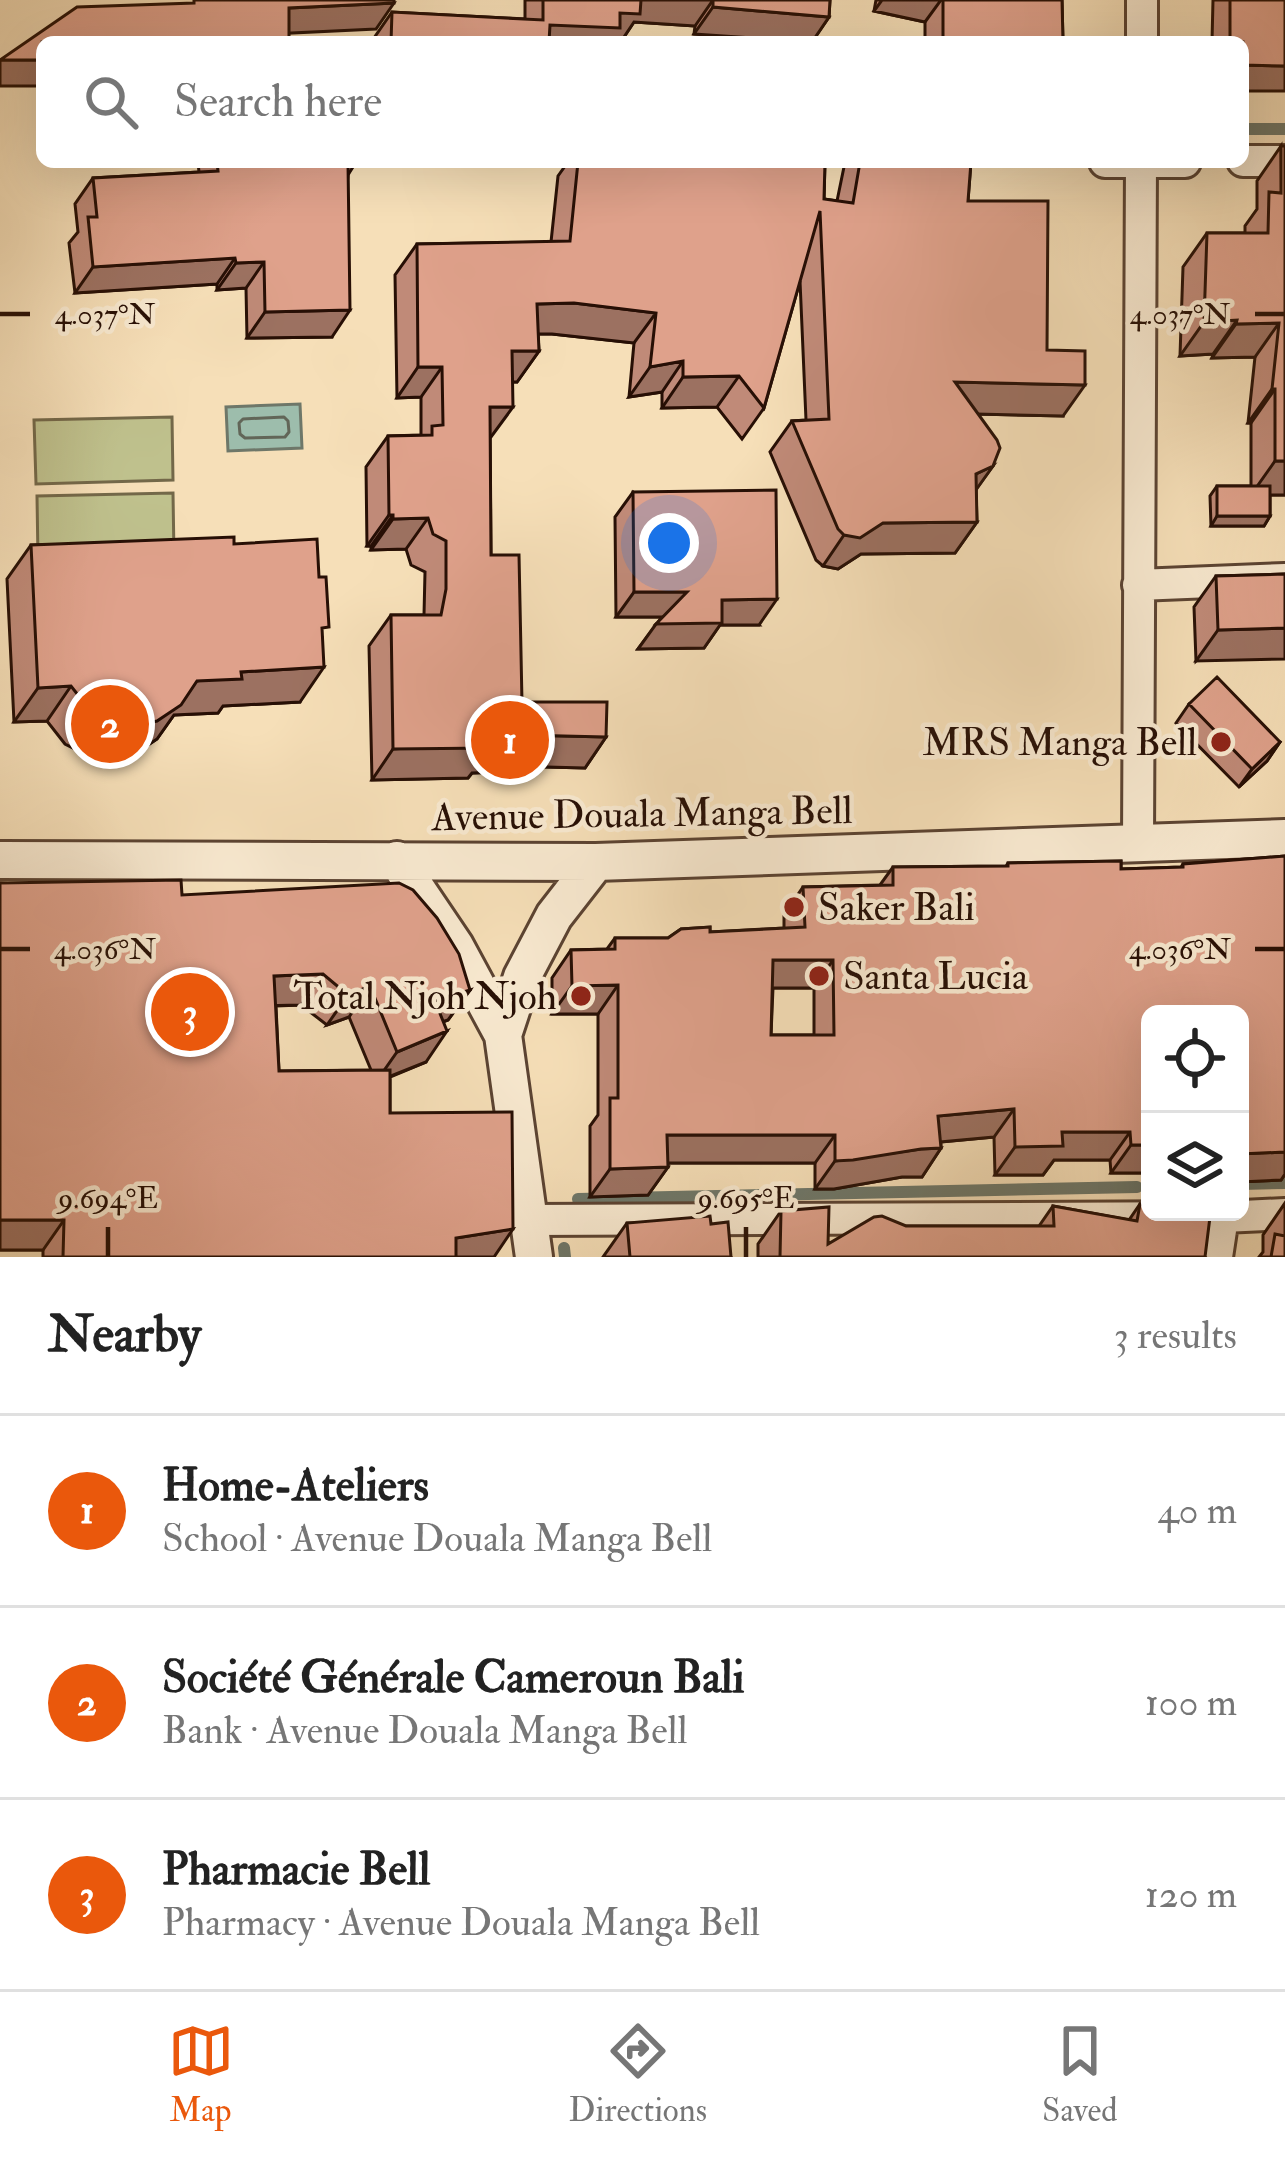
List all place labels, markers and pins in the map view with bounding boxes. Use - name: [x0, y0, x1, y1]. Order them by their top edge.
- pin: 2: [71, 679, 149, 769]
- pin: 1: [471, 695, 549, 785]
- place label: MRS Manga Bell: [923, 718, 1197, 767]
- marker: MRS Manga Bell: [1208, 729, 1234, 755]
- place label: Saker Bali: [818, 883, 975, 932]
- marker: Saker Bali: [781, 894, 807, 920]
- place label: Santa Lucia: [843, 952, 1029, 1001]
- marker: Santa Lucia: [806, 963, 832, 989]
- pin: 3: [151, 967, 229, 1057]
- place label: Total Njoh Njoh: [294, 972, 557, 1021]
- marker: Total Njoh Njoh: [568, 983, 594, 1009]

